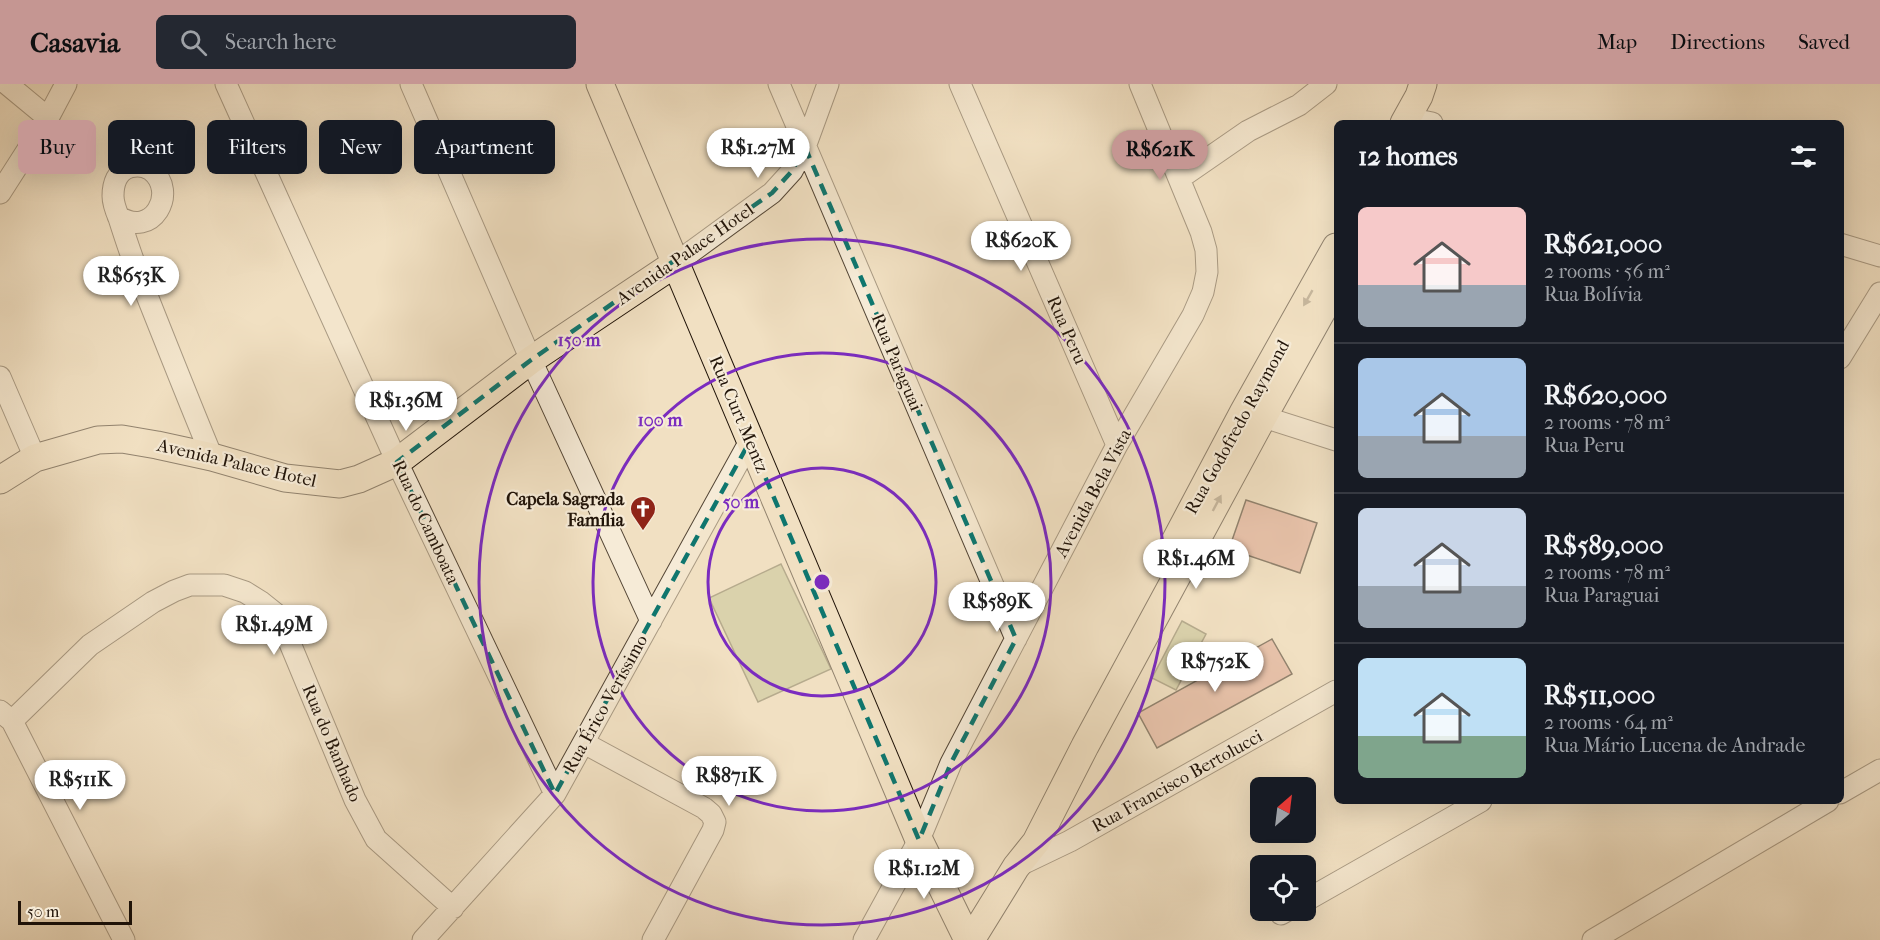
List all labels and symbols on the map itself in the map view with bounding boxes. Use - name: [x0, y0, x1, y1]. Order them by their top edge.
- pin: R$1.27M: [703, 128, 813, 179]
- pin: R$621K: [1111, 130, 1209, 181]
- street label: Avenida Palace Hotel: [612, 199, 758, 310]
- pin: R$620K: [972, 221, 1070, 272]
- pin: R$653K: [82, 256, 180, 307]
- one-way arrow: [1303, 290, 1313, 307]
- street label: Rua Peru: [1042, 293, 1091, 368]
- street label: Rua Paraguai: [867, 310, 927, 415]
- text: 150 m: [558, 330, 601, 351]
- street label: Rua Godofredo Raymond: [1181, 336, 1294, 518]
- street label: Rua Curt Mentz: [704, 352, 773, 476]
- pin: R$1.36M: [351, 381, 461, 432]
- text: 100 m: [637, 410, 684, 431]
- street label: Avenida Bela Vista: [1050, 425, 1136, 562]
- street label: Avenida Palace Hotel: [154, 435, 319, 492]
- street label: Rua do Camboata: [388, 457, 464, 588]
- place label: Capela Sagrada Família: [506, 489, 625, 531]
- text: 50 m: [723, 492, 760, 513]
- church icon: Capela Sagrada Família: [628, 494, 658, 532]
- one-way arrow: [1212, 494, 1222, 511]
- pin: R$1.46M: [1141, 539, 1251, 590]
- centre of rings: [812, 572, 832, 592]
- pin: R$589K: [948, 582, 1046, 633]
- pin: R$1.49M: [219, 605, 329, 656]
- street label: Rua Érico Veríssimo: [558, 631, 652, 777]
- pin: R$752K: [1166, 642, 1264, 693]
- street label: Rua do Banhado: [297, 681, 366, 805]
- street label: Rua Francisco Bertolucci: [1088, 725, 1267, 837]
- pin: R$871K: [680, 756, 778, 807]
- pin: R$511K: [31, 760, 129, 811]
- north arrow: [1250, 777, 1316, 843]
- pin: R$1.12M: [869, 849, 979, 900]
- scale bar: [18, 898, 132, 926]

